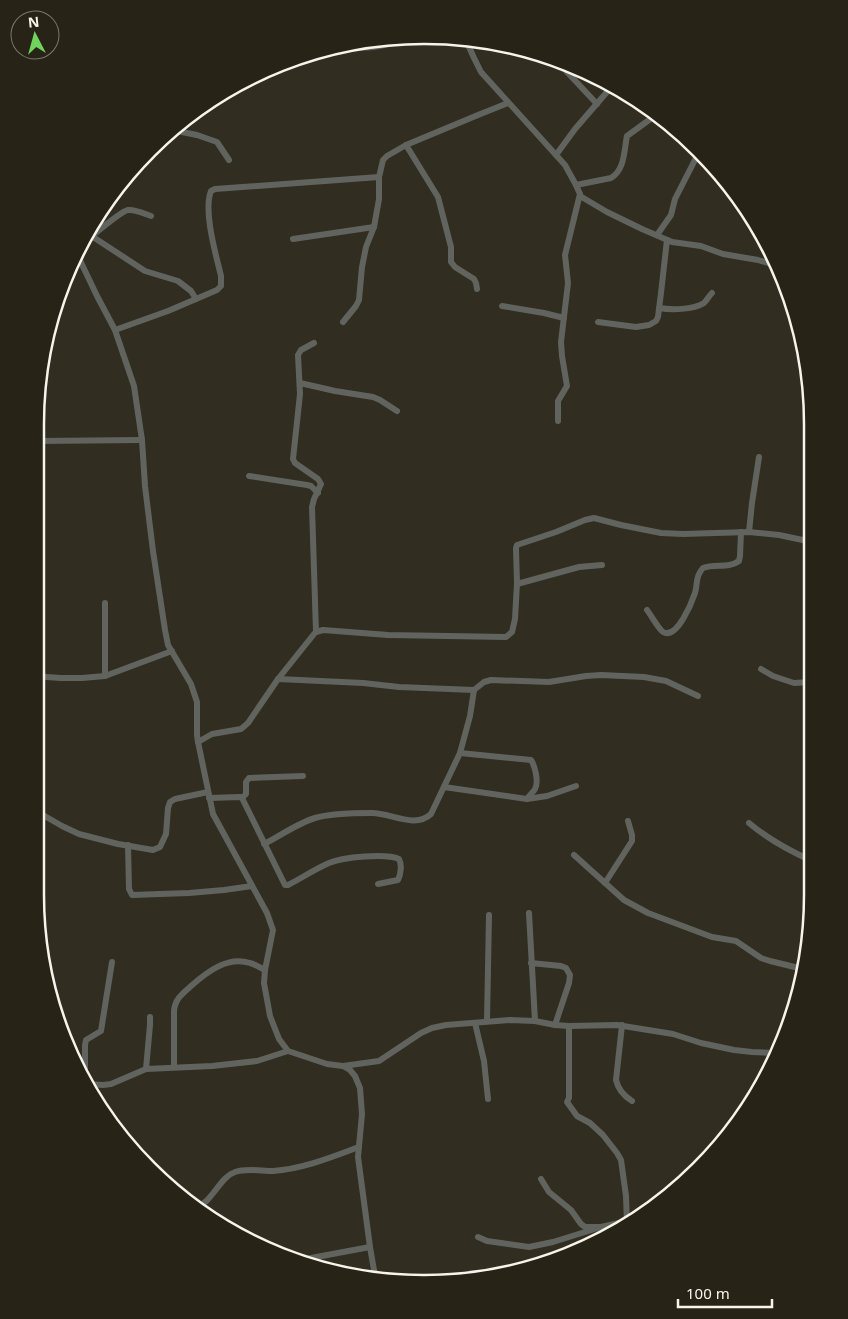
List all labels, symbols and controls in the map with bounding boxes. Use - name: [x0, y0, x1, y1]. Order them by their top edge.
- north arrow: [10, 10, 60, 60]
- text: N: [27, 12, 40, 32]
- scale bar: [678, 1276, 772, 1308]
- text: 100 m: [686, 1283, 730, 1303]

